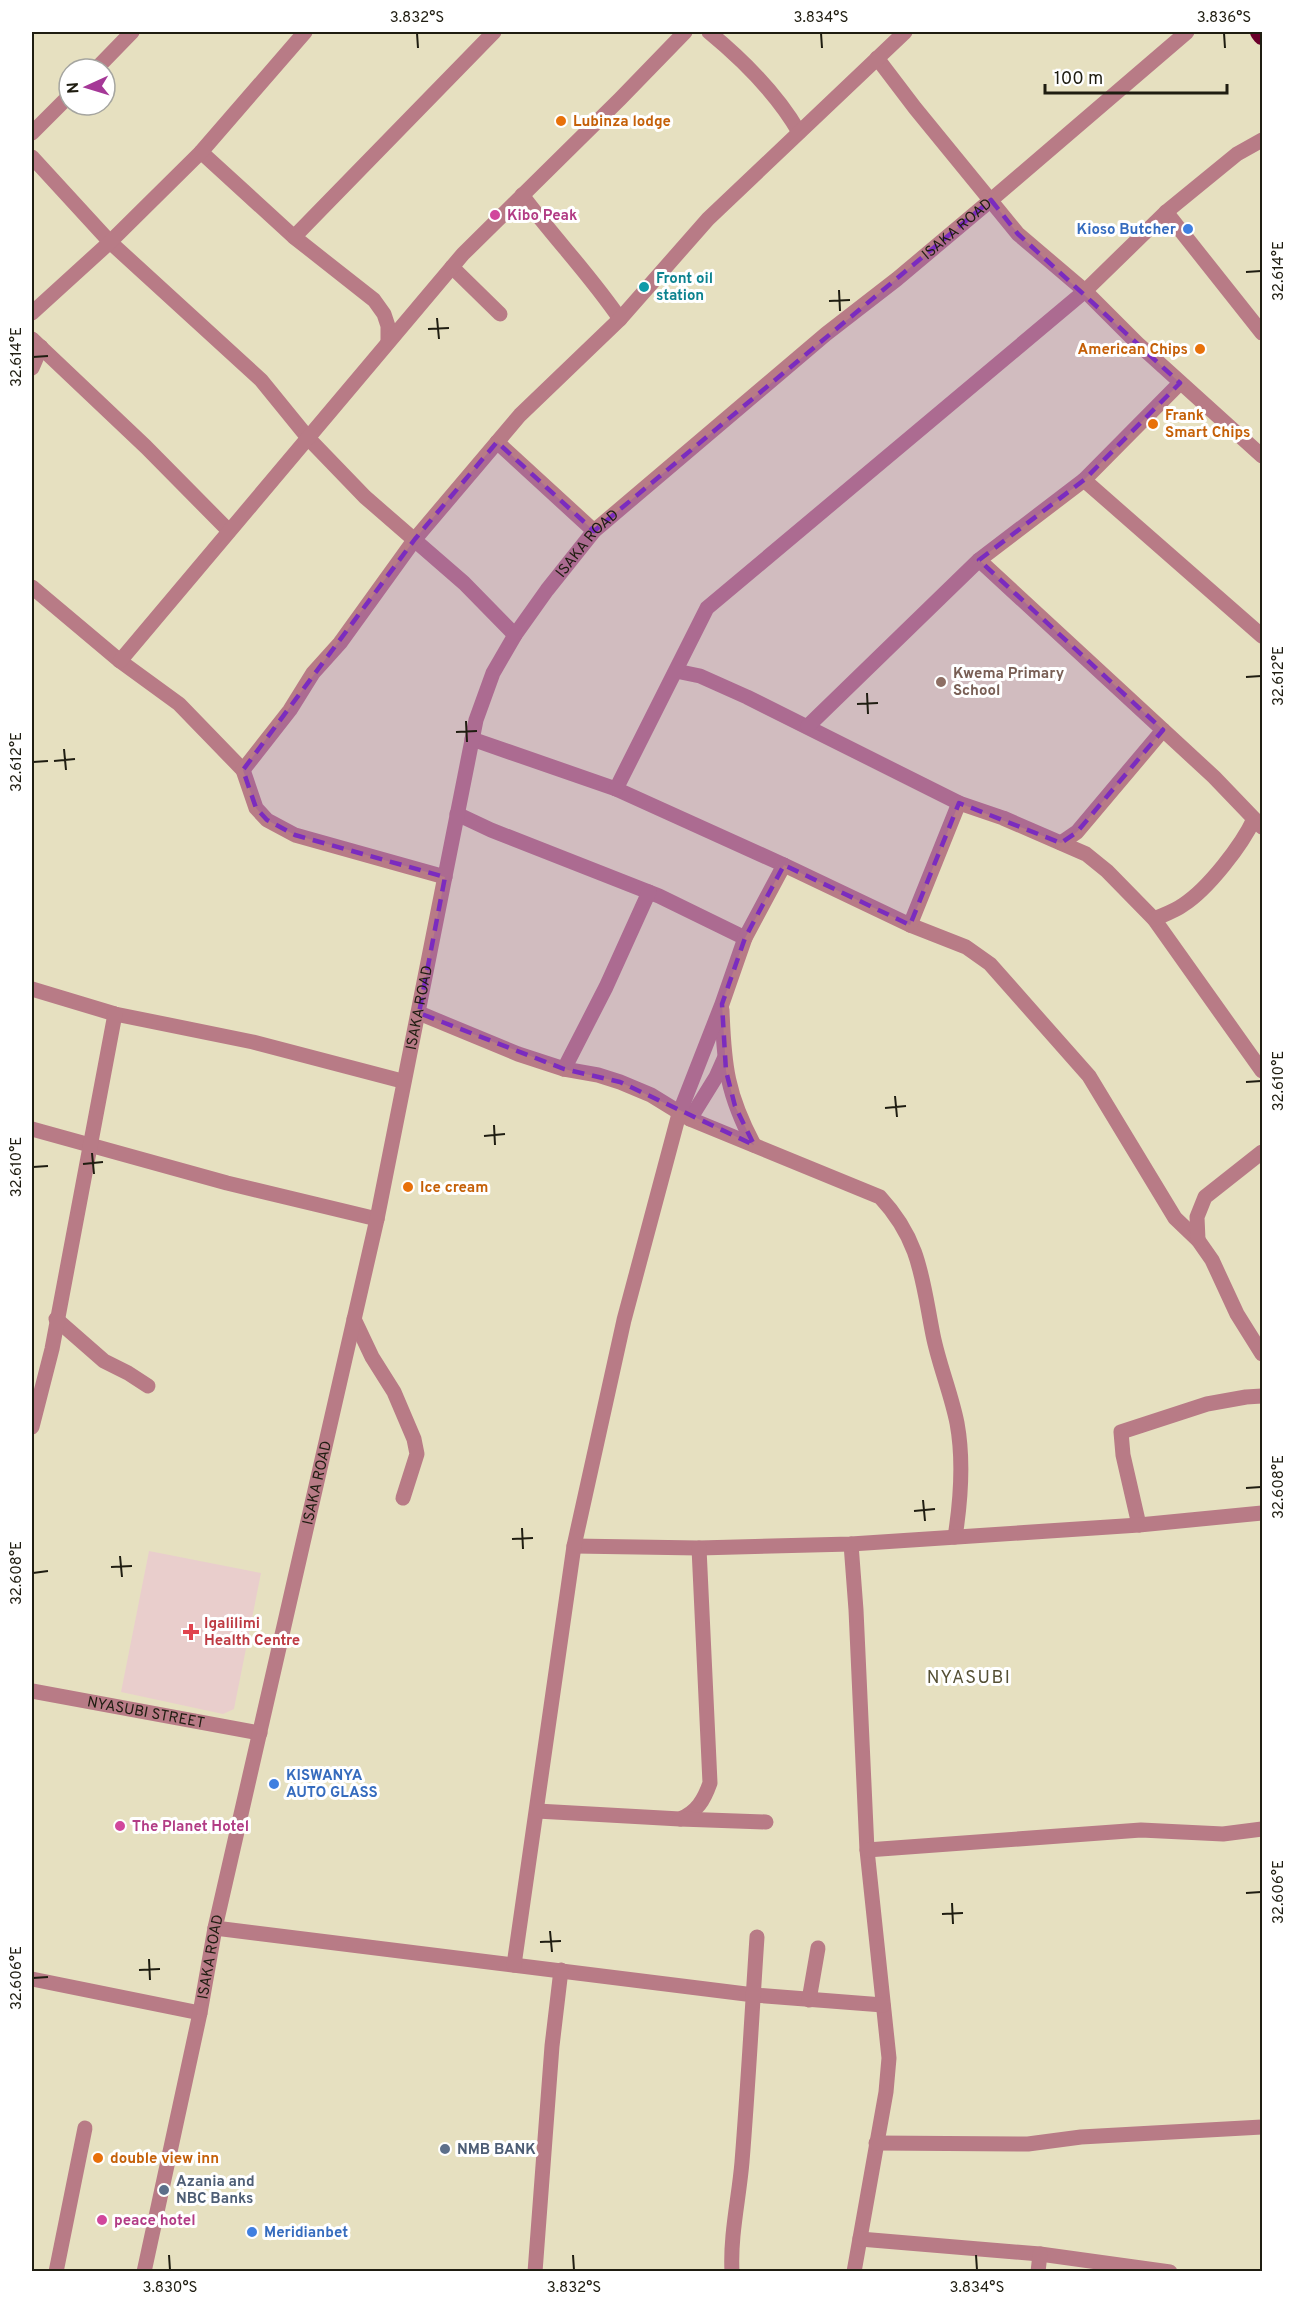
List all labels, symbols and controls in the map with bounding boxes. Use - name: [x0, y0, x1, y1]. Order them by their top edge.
- text: 3.832°S: [390, 9, 444, 28]
- text: 3.834°S: [794, 9, 848, 28]
- text: 3.836°S: [1197, 9, 1251, 28]
- north arrow: [57, 57, 117, 117]
- scale bar: [1045, 57, 1226, 95]
- text: 100 m: [1054, 68, 1103, 91]
- text: N: [64, 81, 84, 94]
- place label: Lubinza lodge: [573, 113, 671, 132]
- marker: Lubinza lodge: [554, 114, 568, 128]
- street label: ISAKA ROAD: [919, 195, 997, 265]
- place label: Kibo Peak: [507, 207, 577, 226]
- marker: Kibo Peak: [488, 208, 502, 222]
- place label: Kioso Butcher: [1077, 221, 1177, 240]
- marker: Kioso Butcher: [1181, 222, 1195, 236]
- text: 32.614°E: [1270, 241, 1289, 301]
- place label: Front oil station: [656, 270, 713, 306]
- marker: Front oil station: [637, 280, 651, 294]
- text: 32.614°E: [8, 327, 27, 387]
- place label: American Chips: [1077, 341, 1188, 360]
- marker: American Chips: [1193, 342, 1207, 356]
- place label: Frank Smart Chips: [1165, 407, 1250, 443]
- marker: Frank Smart Chips: [1146, 417, 1160, 431]
- street label: ISAKA ROAD: [552, 506, 623, 582]
- text: 32.612°E: [1270, 646, 1289, 706]
- place label: Kwema Primary School: [953, 665, 1065, 701]
- marker: Kwema Primary School: [934, 675, 948, 689]
- text: 32.612°E: [8, 732, 27, 792]
- street label: ISAKA ROAD: [403, 964, 438, 1052]
- text: 32.610°E: [1270, 1051, 1289, 1111]
- text: 32.610°E: [8, 1137, 27, 1197]
- place label: Ice cream: [420, 1179, 488, 1198]
- marker: Ice cream: [401, 1180, 415, 1194]
- street label: ISAKA ROAD: [299, 1439, 337, 1527]
- text: 32.608°E: [1270, 1455, 1289, 1519]
- text: 32.608°E: [8, 1541, 27, 1605]
- place label: Igalilimi Health Centre: [204, 1615, 300, 1651]
- marker: Igalilimi Health Centre: [182, 1623, 200, 1641]
- district label: NYASUBI: [927, 1667, 1011, 1690]
- street label: NYASUBI STREET: [85, 1693, 206, 1734]
- place label: KISWANYA AUTO GLASS: [286, 1767, 378, 1803]
- marker: KISWANYA AUTO GLASS: [267, 1777, 281, 1791]
- place label: The Planet Hotel: [132, 1818, 249, 1837]
- marker: The Planet Hotel: [113, 1819, 127, 1833]
- text: 32.606°E: [1270, 1860, 1289, 1924]
- street label: ISAKA ROAD: [195, 1913, 229, 2001]
- text: 32.606°E: [8, 1946, 27, 2010]
- place label: NMB BANK: [457, 2141, 536, 2160]
- marker: NMB BANK: [438, 2142, 452, 2156]
- place label: double view inn: [110, 2150, 219, 2169]
- marker: double view inn: [91, 2151, 105, 2165]
- place label: Azania and NBC Banks: [176, 2173, 255, 2209]
- marker: Azania and NBC Banks: [157, 2183, 171, 2197]
- place label: peace hotel: [114, 2212, 196, 2231]
- marker: peace hotel: [95, 2213, 109, 2227]
- place label: Meridianbet: [264, 2224, 348, 2243]
- marker: Meridianbet: [245, 2225, 259, 2239]
- text: 3.830°S: [142, 2279, 198, 2298]
- text: 3.832°S: [547, 2279, 601, 2298]
- text: 3.834°S: [950, 2279, 1004, 2298]

